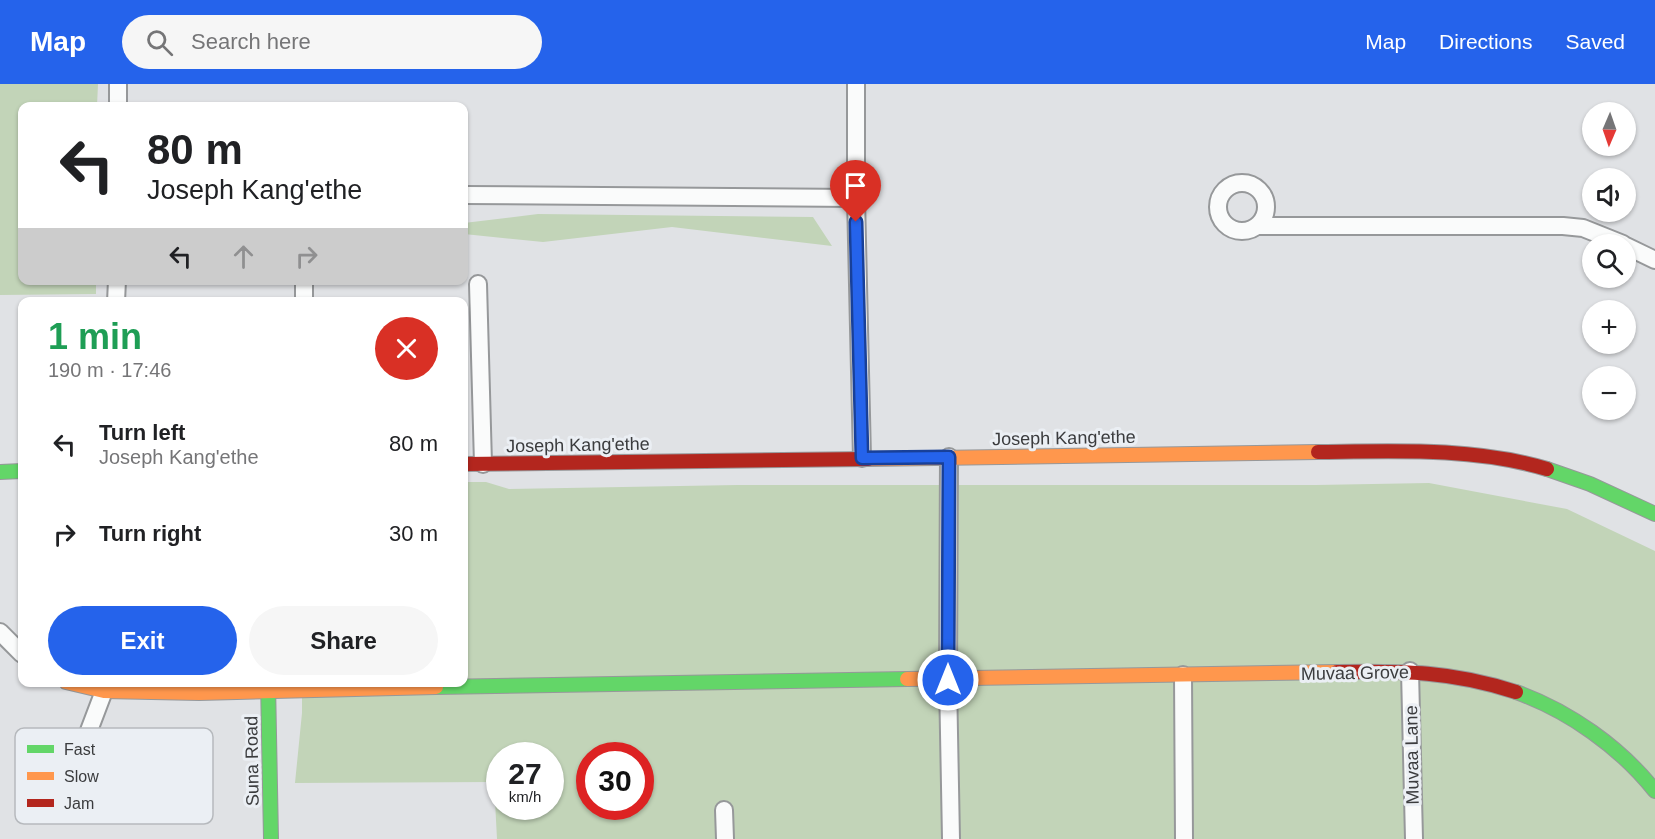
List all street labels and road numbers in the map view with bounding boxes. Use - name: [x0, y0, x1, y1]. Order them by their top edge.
- street label: Joseph Kang'ethe: [992, 427, 1136, 449]
- street label: Joseph Kang'ethe: [506, 434, 650, 456]
- street label: Muvaa Grove: [1301, 662, 1409, 684]
- street label: Muvaa Lane: [1401, 705, 1423, 805]
- street label: Suna Road: [241, 716, 263, 806]

